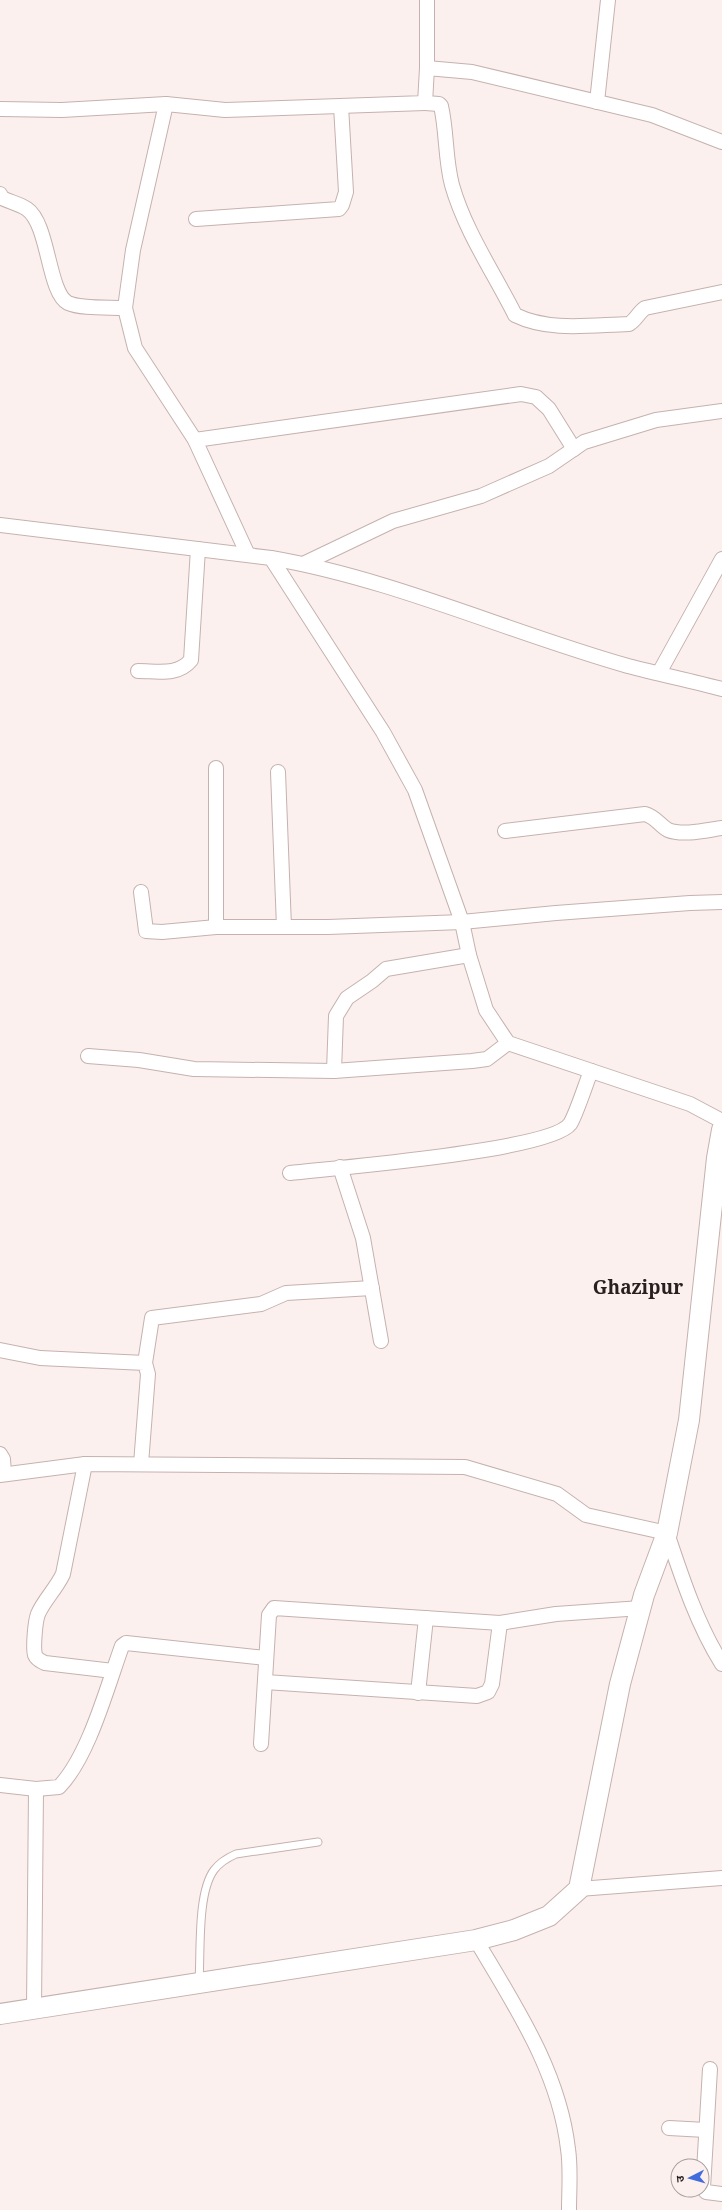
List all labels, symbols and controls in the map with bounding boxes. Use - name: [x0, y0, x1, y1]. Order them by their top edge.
- district label: Ghazipur: [593, 1274, 683, 1300]
- north arrow: [670, 2158, 710, 2198]
- text: उ: [672, 2175, 687, 2183]

